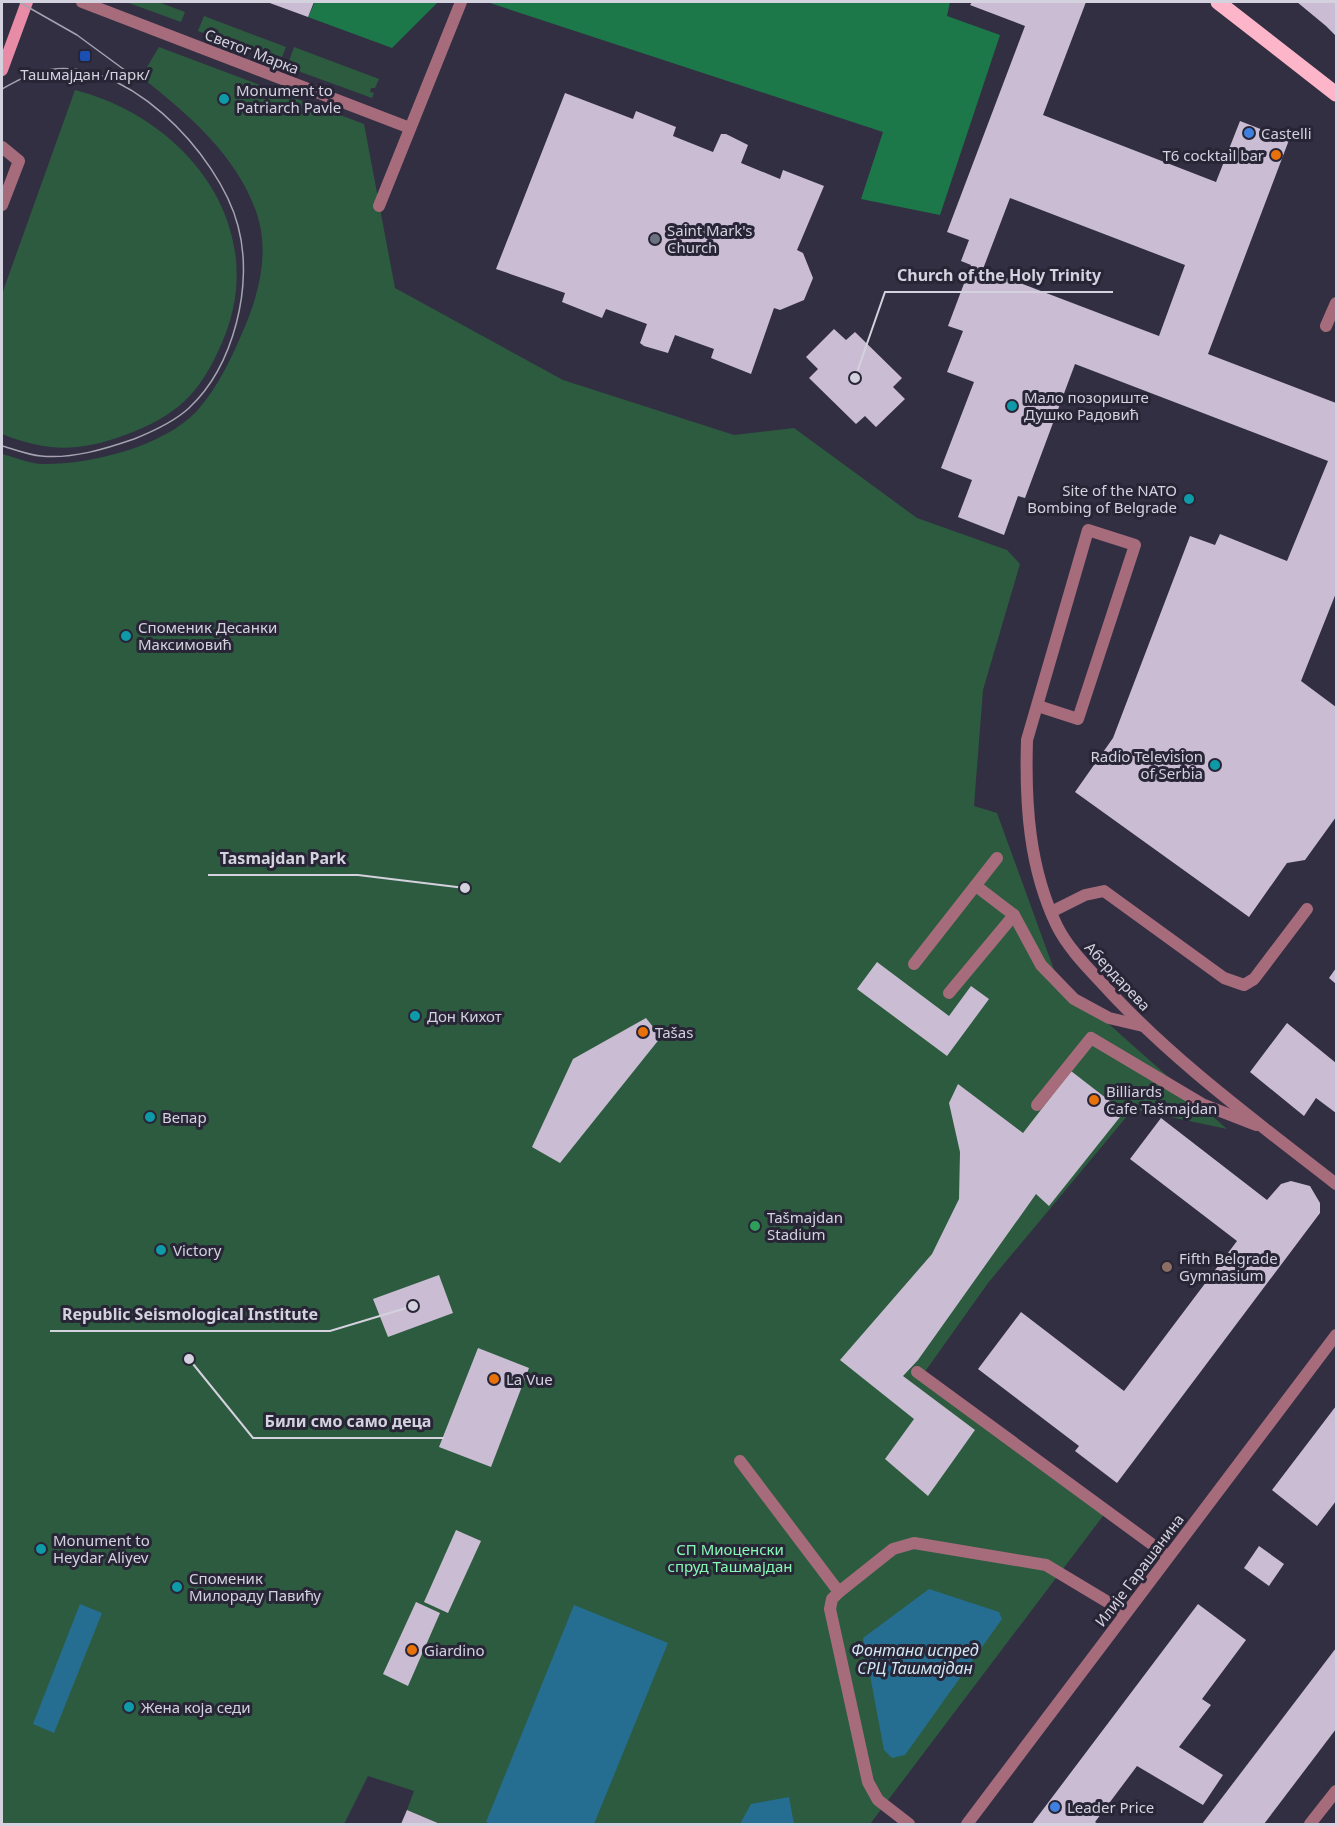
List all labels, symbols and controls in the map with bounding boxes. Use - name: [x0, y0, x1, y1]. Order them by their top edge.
- street label: Светог Марка: [202, 24, 302, 78]
- marker: Ташмајдан /парк/: [78, 49, 92, 63]
- place label: Ташмајдан /парк/: [20, 64, 150, 84]
- place label: Monument to Patriarch Pavle: [236, 80, 341, 117]
- marker: Monument to Patriarch Pavle: [217, 92, 231, 106]
- place label: Castelli: [1261, 123, 1312, 143]
- marker: Castelli: [1242, 126, 1256, 140]
- place label: T6 cocktail bar: [1162, 145, 1264, 165]
- marker: T6 cocktail bar: [1269, 148, 1283, 162]
- place label: Saint Mark's Church: [667, 220, 752, 257]
- marker: Saint Mark's Church: [648, 232, 662, 246]
- callout: Church of the Holy Trinity: [885, 258, 1113, 292]
- text: Church of the Holy Trinity: [897, 264, 1102, 286]
- place label: Мало позориште Душко Радовић: [1024, 387, 1149, 424]
- marker: Мало позориште Душко Радовић: [1005, 399, 1019, 413]
- place label: Site of the NATO Bombing of Belgrade: [1027, 480, 1177, 517]
- marker: Site of the NATO Bombing of Belgrade: [1182, 492, 1196, 506]
- place label: Споменик Десанки Максимовић: [138, 617, 277, 654]
- marker: Споменик Десанки Максимовић: [119, 629, 133, 643]
- place label: Radio Television of Serbia: [1091, 746, 1203, 783]
- marker: Radio Television of Serbia: [1208, 758, 1222, 772]
- callout: Tasmajdan Park: [208, 841, 358, 875]
- text: Tasmajdan Park: [220, 847, 346, 869]
- street label: Абердарева: [1081, 937, 1155, 1015]
- place label: Дон Кихот: [427, 1006, 502, 1026]
- marker: Дон Кихот: [408, 1009, 422, 1023]
- place label: Tašas: [655, 1022, 693, 1042]
- marker: Tašas: [636, 1025, 650, 1039]
- place label: Billiards Cafe Tašmajdan: [1106, 1081, 1217, 1118]
- marker: Billiards Cafe Tašmajdan: [1087, 1093, 1101, 1107]
- place label: Вепар: [162, 1107, 207, 1127]
- marker: Вепар: [143, 1110, 157, 1124]
- place label: Tašmajdan Stadium: [767, 1207, 843, 1244]
- marker: Tašmajdan Stadium: [748, 1219, 762, 1233]
- place label: Victory: [173, 1240, 222, 1260]
- marker: Victory: [154, 1243, 168, 1257]
- place label: Fifth Belgrade Gymnasium: [1179, 1248, 1278, 1285]
- marker: Fifth Belgrade Gymnasium: [1160, 1260, 1174, 1274]
- callout: Republic Seismological Institute: [50, 1297, 330, 1331]
- text: Republic Seismological Institute: [62, 1303, 318, 1325]
- place label: La Vue: [506, 1369, 553, 1389]
- marker: La Vue: [487, 1372, 501, 1386]
- callout: Били смо само деца: [253, 1404, 444, 1438]
- text: Били смо само деца: [265, 1410, 431, 1432]
- street label: Илије Гарашанина: [1090, 1510, 1188, 1630]
- place label: Monument to Heydar Aliyev: [53, 1530, 150, 1567]
- park label: СП Миоценски спруд Ташмајдан: [668, 1539, 792, 1576]
- marker: Monument to Heydar Aliyev: [34, 1542, 48, 1556]
- place label: Споменик Милораду Павићу: [189, 1568, 321, 1605]
- marker: Споменик Милораду Павићу: [170, 1580, 184, 1594]
- water label: Фонтана испред СРЦ Ташмајдан: [851, 1639, 979, 1679]
- place label: Giardino: [424, 1640, 485, 1660]
- marker: Giardino: [405, 1643, 419, 1657]
- place label: Жена која седи: [141, 1697, 250, 1717]
- marker: Жена која седи: [122, 1700, 136, 1714]
- place label: Leader Price: [1067, 1797, 1154, 1817]
- marker: Leader Price: [1048, 1800, 1062, 1814]

